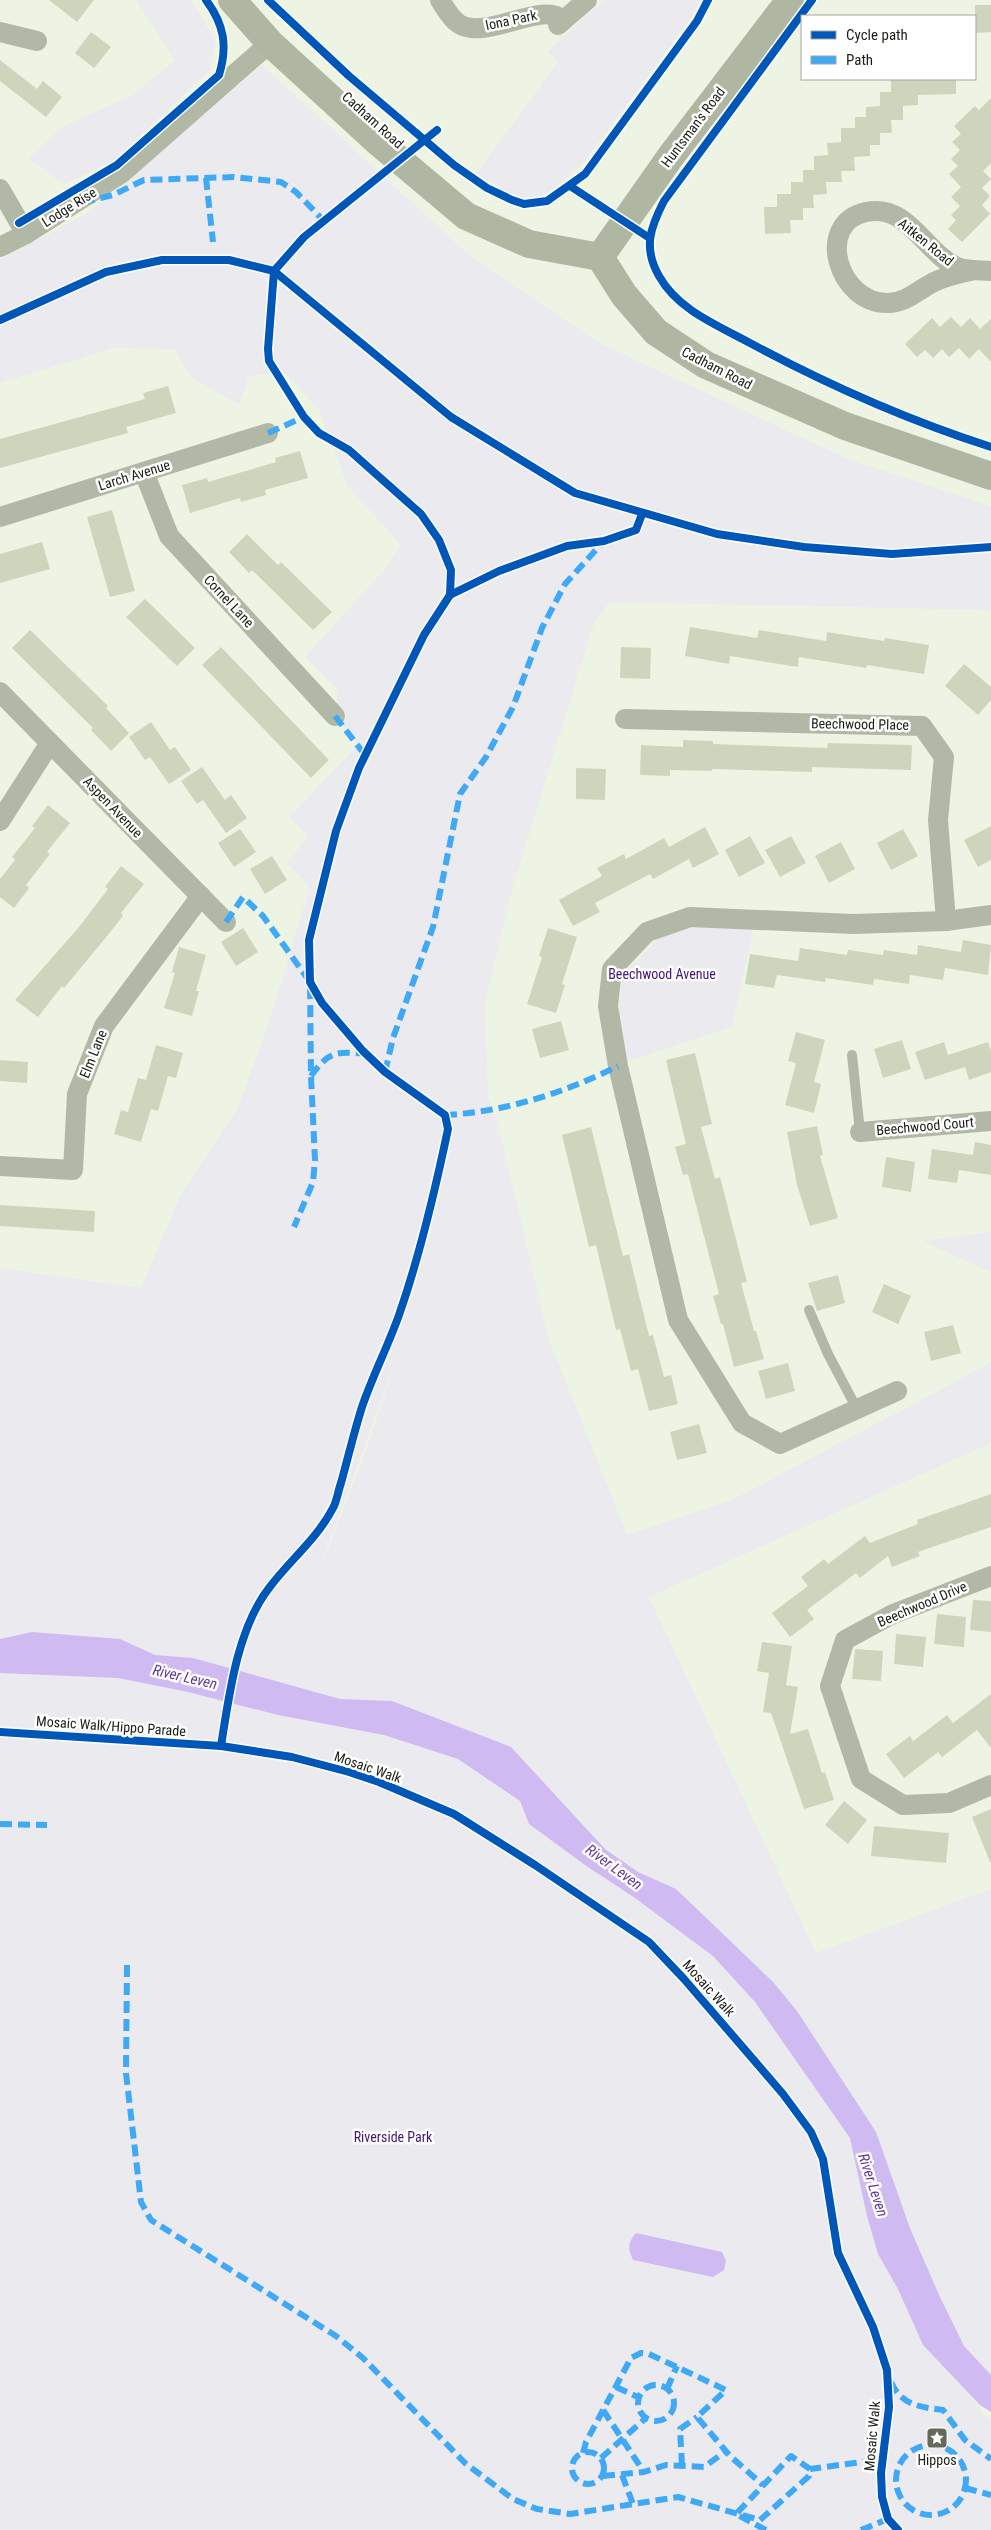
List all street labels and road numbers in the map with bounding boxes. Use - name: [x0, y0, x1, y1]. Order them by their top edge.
- street label: Iona Park: [484, 7, 539, 33]
- street label: Huntsman's Road: [658, 84, 728, 170]
- street label: Cadham Road: [339, 88, 407, 152]
- street label: Lodge Rise: [39, 184, 99, 230]
- street label: Aitken Road: [895, 215, 957, 269]
- street label: Cadham Road: [679, 343, 755, 393]
- street label: Larch Avenue: [96, 456, 172, 494]
- street label: Cornel Lane: [201, 572, 258, 631]
- street label: Beechwood Place: [811, 715, 910, 733]
- street label: Aspen Avenue: [80, 773, 146, 841]
- street label: Elm Lane: [76, 1027, 110, 1080]
- street label: Beechwood Court: [876, 1114, 974, 1138]
- street label: Beechwood Drive: [875, 1578, 969, 1630]
- street label: Mosaic Walk/Hippo Parade: [36, 1713, 187, 1739]
- street label: Mosaic Walk: [332, 1748, 404, 1786]
- street label: Mosaic Walk: [680, 1957, 739, 2020]
- street label: Mosaic Walk: [861, 2400, 883, 2472]

